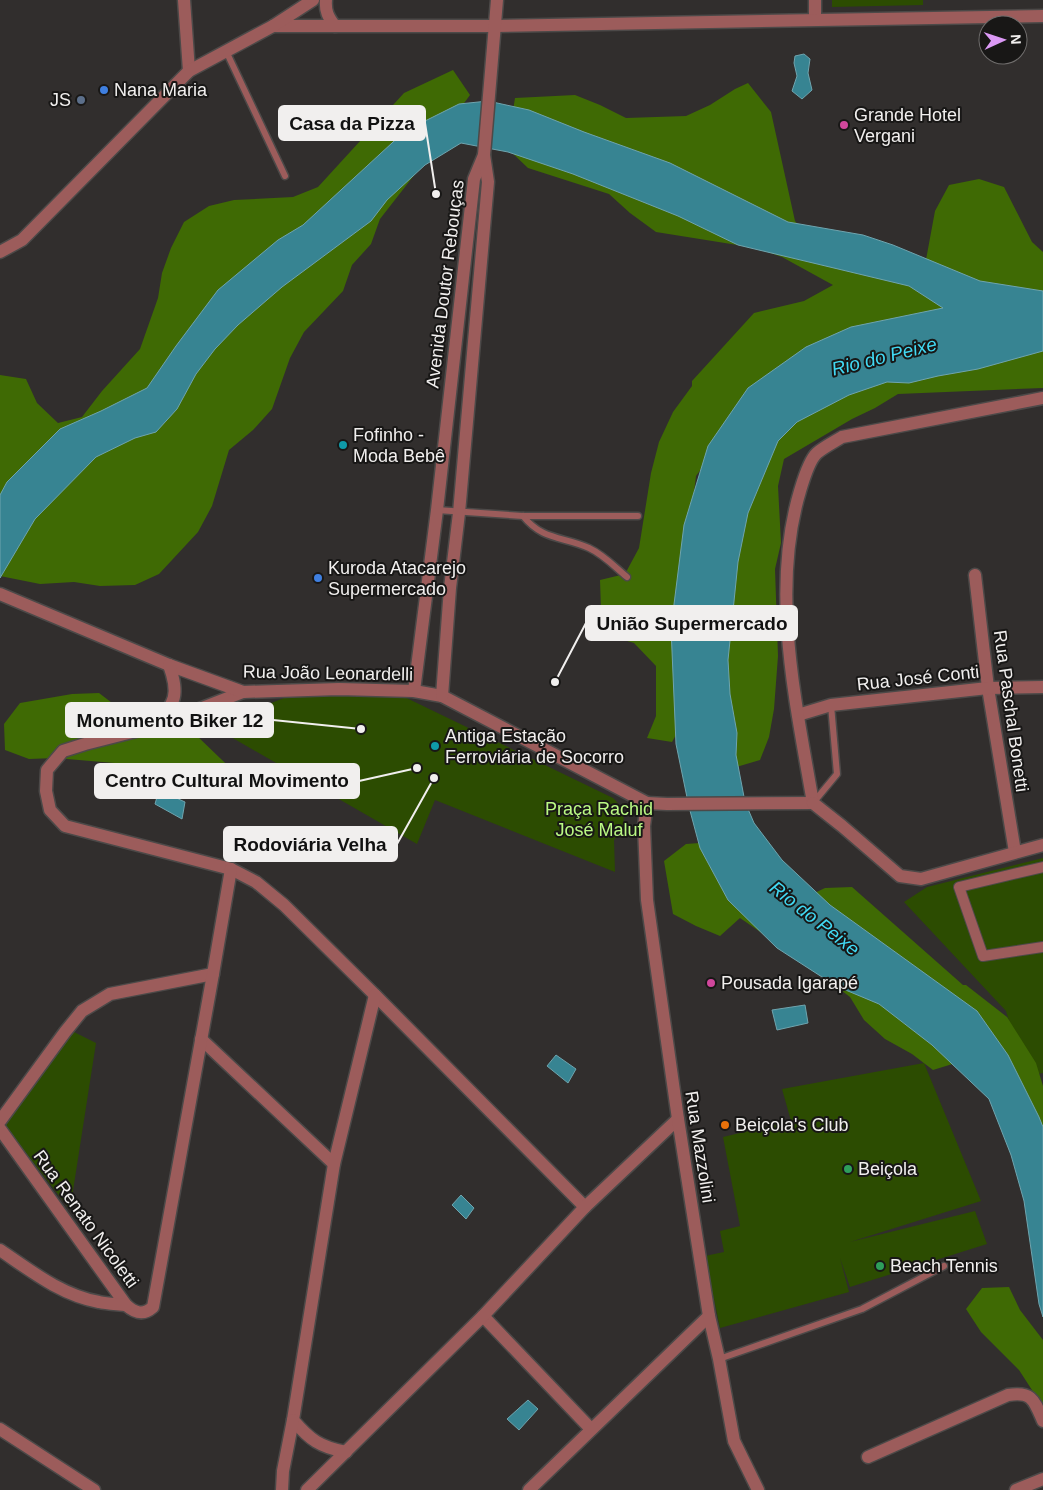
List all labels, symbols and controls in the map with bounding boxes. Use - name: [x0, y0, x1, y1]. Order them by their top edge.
- north arrow: [978, 15, 1028, 65]
- text: N: [1008, 34, 1024, 45]
- place label: Nana Maria: [114, 80, 208, 100]
- marker: Nana Maria: [98, 84, 110, 96]
- place label: JS: [50, 90, 71, 110]
- marker: JS: [75, 94, 87, 106]
- place label: Grande Hotel Vergani: [854, 105, 961, 146]
- callout: Casa da Pizza: [279, 106, 425, 140]
- text: Casa da Pizza: [289, 113, 415, 134]
- marker: Grande Hotel Vergani: [838, 119, 850, 131]
- street label: Avenida Doutor Rebouças: [422, 179, 468, 389]
- water label: Rio do Peixe: [829, 333, 939, 380]
- place label: Fofinho - Moda Bebê: [353, 425, 445, 466]
- marker: Fofinho - Moda Bebê: [337, 439, 349, 451]
- place label: Kuroda Atacarejo Supermercado: [328, 558, 466, 599]
- marker: Kuroda Atacarejo Supermercado: [312, 572, 324, 584]
- callout: União Supermercado: [586, 606, 797, 640]
- text: União Supermercado: [596, 613, 788, 634]
- street label: Rua Paschal Bonetti: [990, 629, 1032, 793]
- street label: Rua João Leonardelli: [243, 662, 413, 684]
- street label: Rua José Conti: [856, 662, 980, 694]
- callout: Monumento Biker 12: [66, 703, 273, 737]
- text: Monumento Biker 12: [77, 710, 263, 731]
- place label: Antiga Estação Ferroviária de Socorro: [445, 726, 624, 767]
- marker: Antiga Estação Ferroviária de Socorro: [429, 740, 441, 752]
- callout: Centro Cultural Movimento: [95, 764, 359, 798]
- text: Centro Cultural Movimento: [105, 770, 349, 791]
- park label: Praça Rachid José Maluf: [545, 799, 653, 840]
- callout: Rodoviária Velha: [224, 827, 397, 861]
- text: Rodoviária Velha: [233, 834, 387, 855]
- water label: Rio do Peixe: [766, 877, 864, 960]
- place label: Pousada Igarapé: [721, 973, 858, 993]
- marker: Pousada Igarapé: [705, 977, 717, 989]
- street label: Rua Mazzolini: [681, 1090, 719, 1204]
- place label: Beiçola's Club: [735, 1115, 849, 1135]
- marker: Beiçola's Club: [719, 1119, 731, 1131]
- street label: Rua Renato Nicoletti: [29, 1146, 143, 1292]
- place label: Beiçola: [858, 1159, 918, 1179]
- marker: Beiçola: [842, 1163, 854, 1175]
- place label: Beach Tennis: [890, 1256, 998, 1276]
- marker: Beach Tennis: [874, 1260, 886, 1272]

